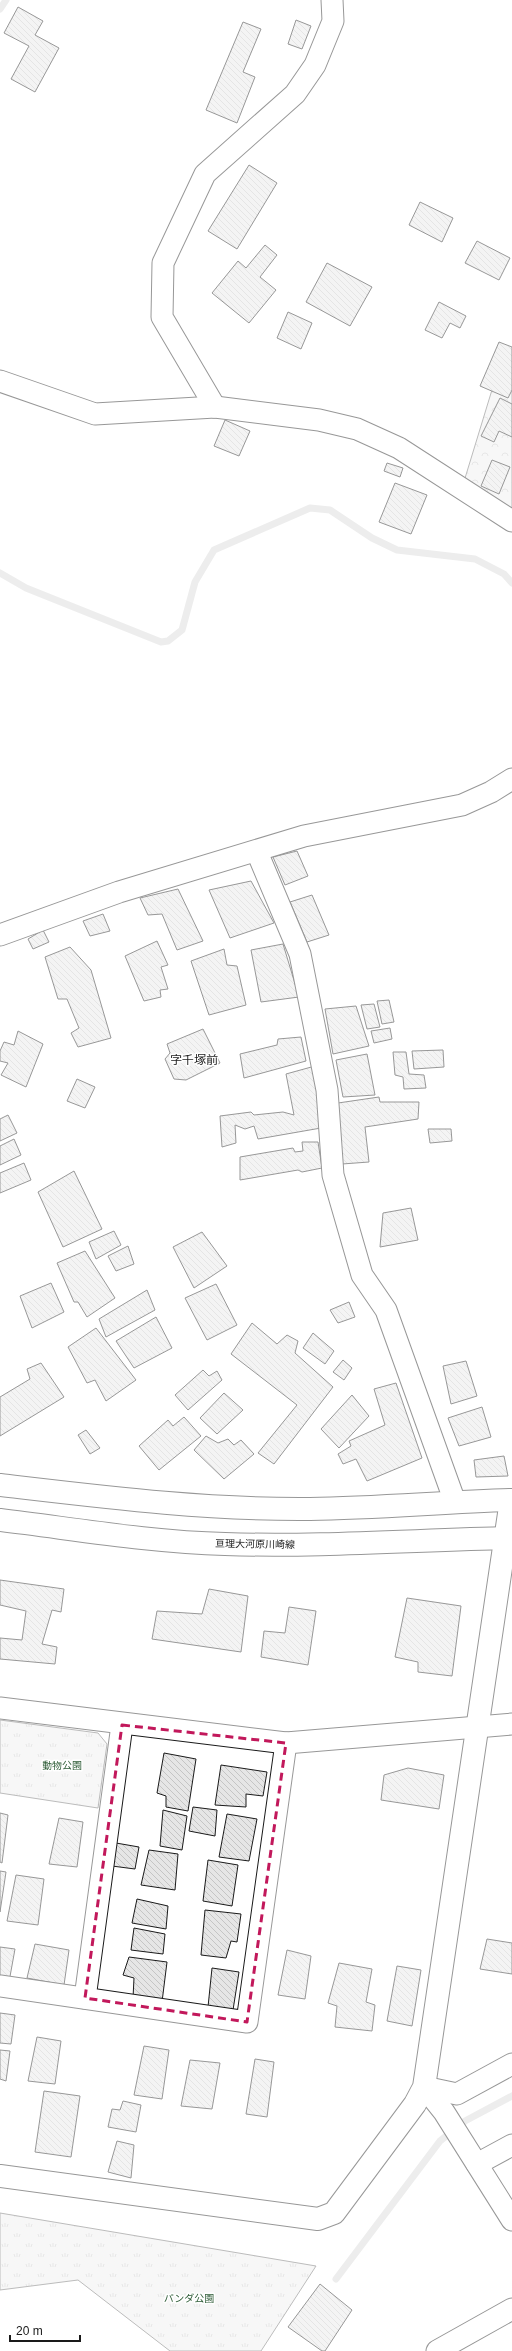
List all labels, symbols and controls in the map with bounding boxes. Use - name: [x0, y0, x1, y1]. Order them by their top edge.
- district label: 字千塚前: [170, 1053, 218, 1067]
- street label: 亘理大河原川崎線: [215, 1538, 295, 1550]
- park label: 動物公園: [42, 1760, 82, 1771]
- park label: パンダ公園: [164, 2293, 214, 2304]
- scale bar: [10, 2317, 80, 2343]
- text: 20 m: [16, 2324, 43, 2338]

